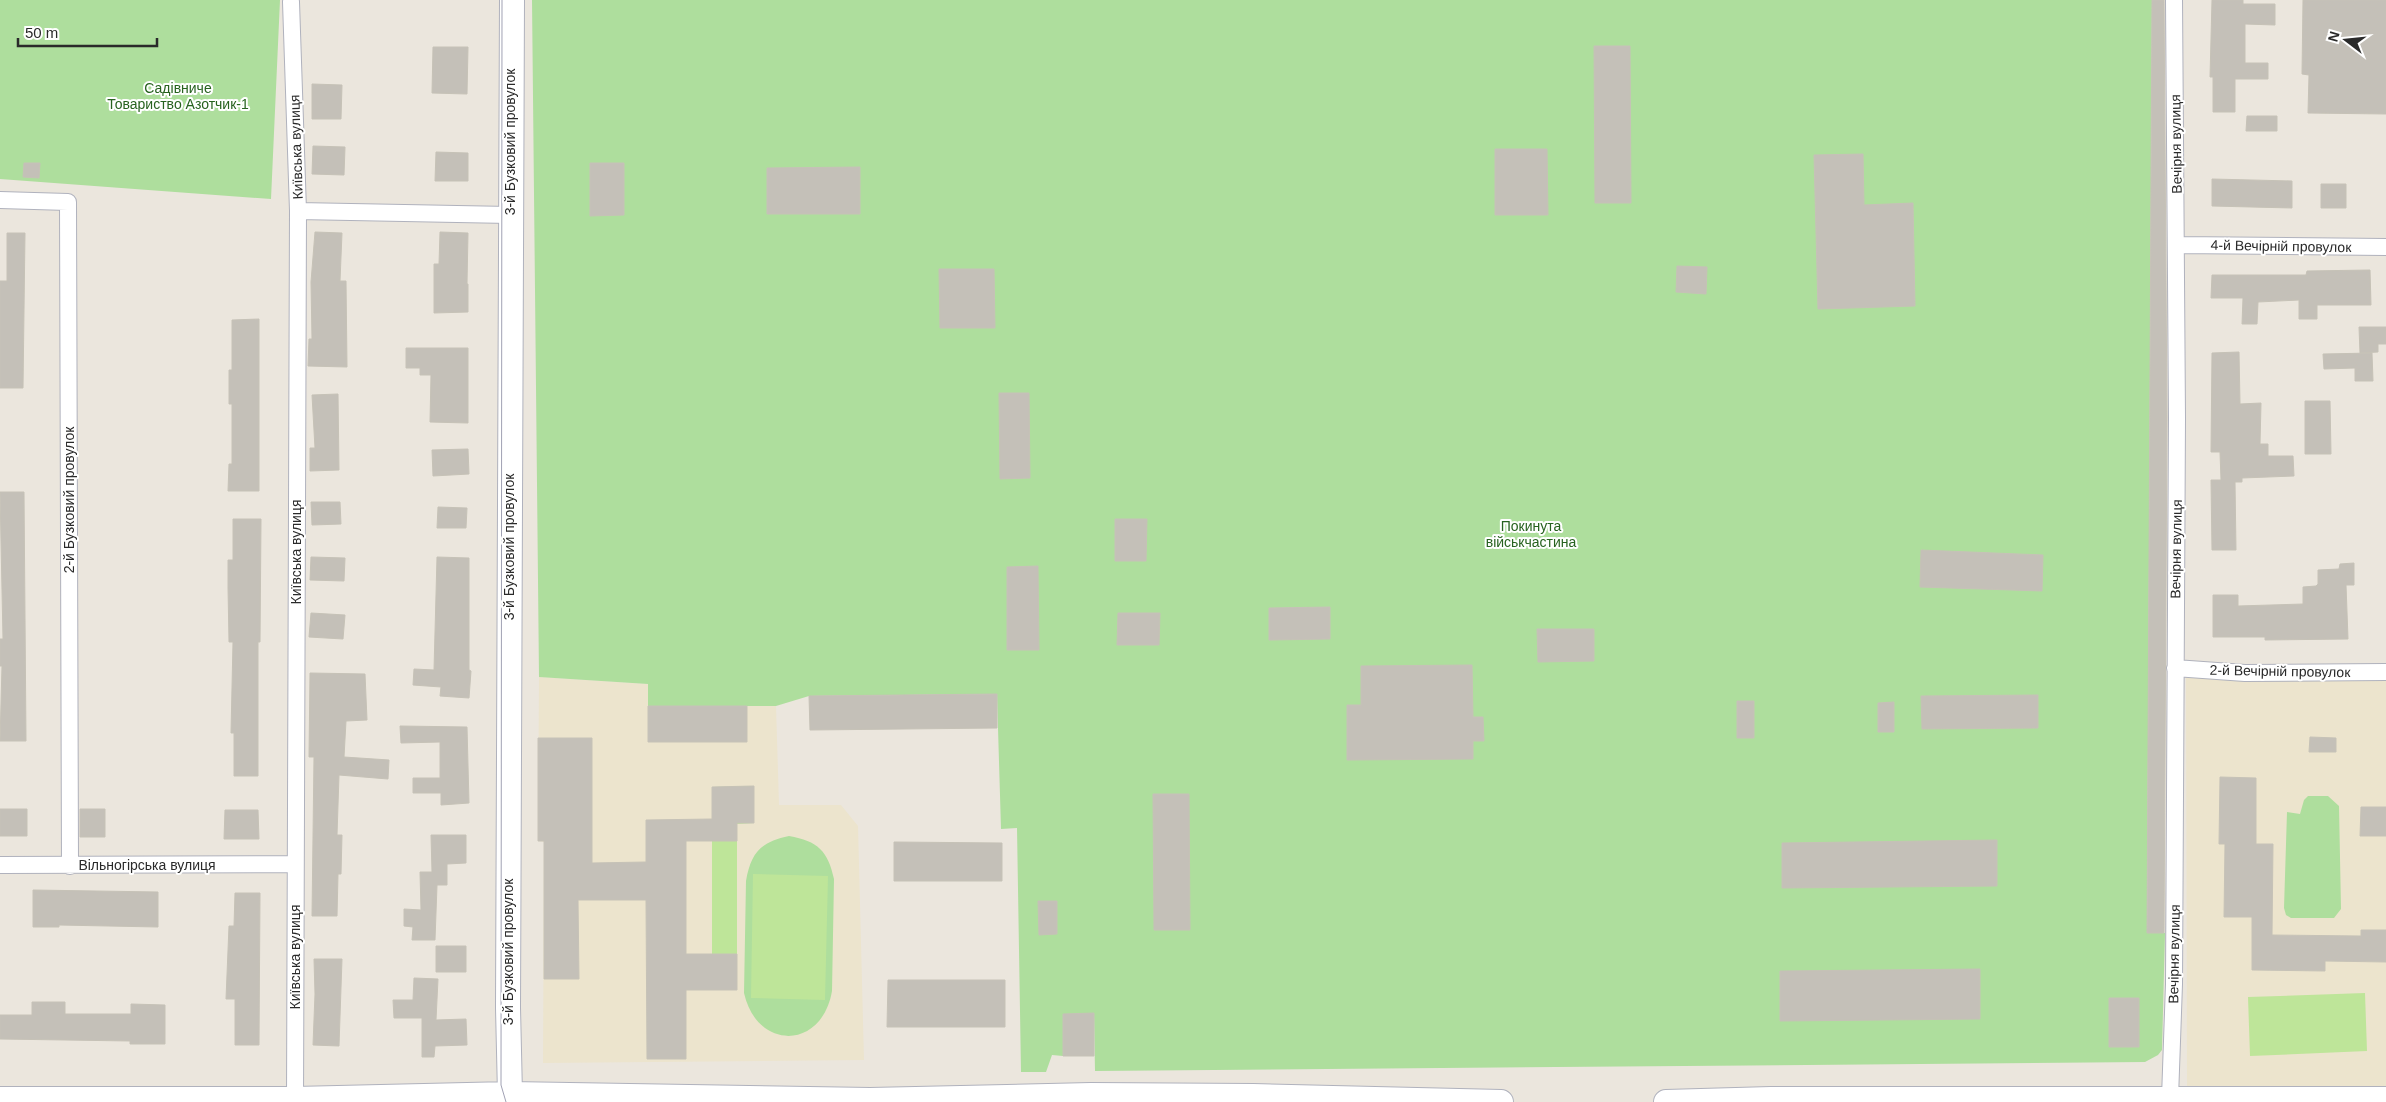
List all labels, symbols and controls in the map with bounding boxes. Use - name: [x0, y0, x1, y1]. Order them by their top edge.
- scale bar: [18, 15, 156, 47]
- north arrow: [2321, 15, 2371, 65]
- text: 50 m: [25, 24, 58, 41]
- text: N: [2324, 29, 2343, 43]
- street label: 3-й Бузковий провулок: [502, 68, 518, 215]
- park label: Садівниче Товариство Азотчик-1: [107, 80, 249, 112]
- street label: Київська вулиця: [286, 94, 306, 200]
- street label: Вечірня вулиця: [2167, 94, 2185, 194]
- street label: 4-й Вечірній провулок: [2210, 237, 2352, 255]
- street label: 2-й Бузковий провулок: [61, 426, 77, 573]
- street label: 3-й Бузковий провулок: [501, 473, 517, 620]
- street label: Вечірня вулиця: [2167, 499, 2185, 599]
- street label: Київська вулиця: [288, 500, 304, 604]
- park label: Покинута військчастина: [1486, 518, 1577, 550]
- street label: 2-й Вечірній провулок: [2209, 662, 2351, 680]
- street label: Вільногірська вулиця: [78, 857, 216, 873]
- street label: 3-й Бузковий провулок: [500, 878, 516, 1025]
- street label: Вечірня вулиця: [2165, 904, 2183, 1004]
- street label: Київська вулиця: [287, 905, 303, 1009]

